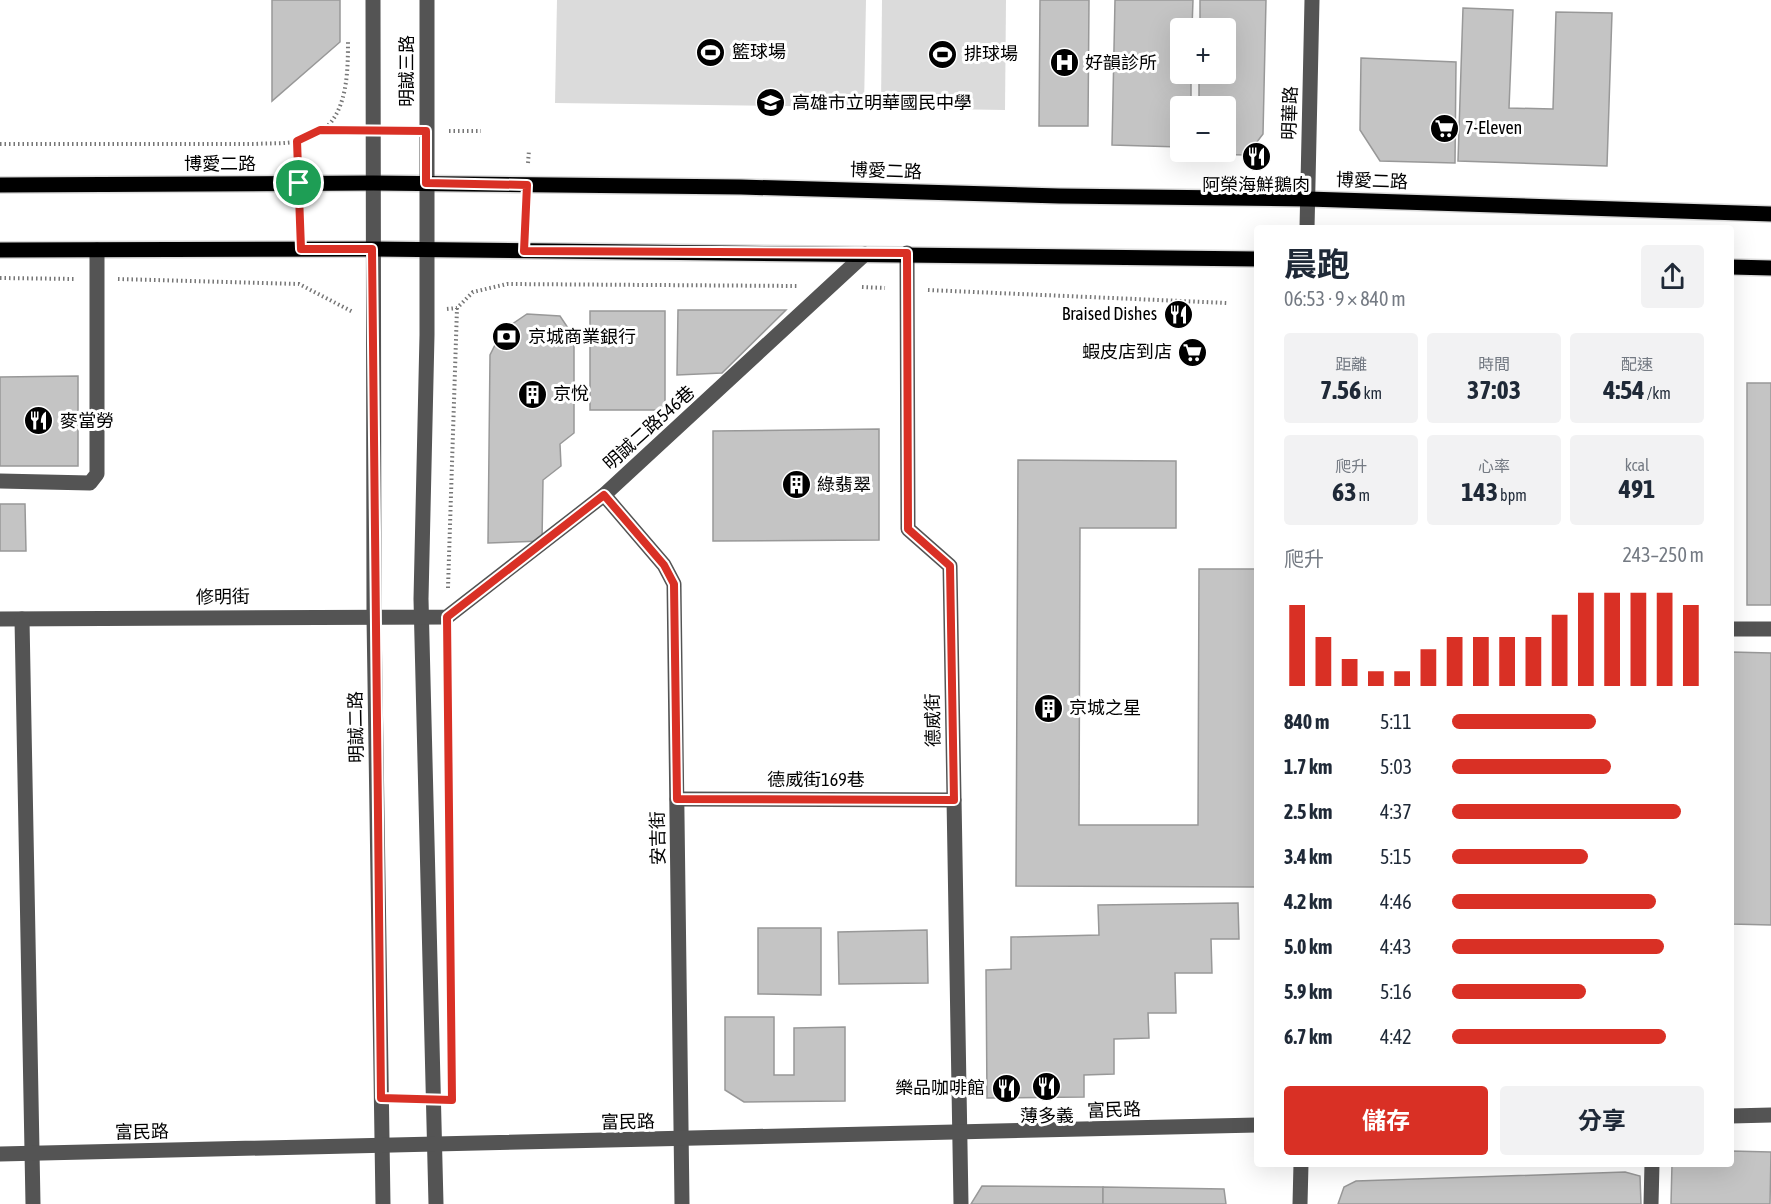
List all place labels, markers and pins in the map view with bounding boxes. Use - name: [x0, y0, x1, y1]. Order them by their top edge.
- sports icon: 籃球場: [695, 36, 727, 68]
- sports icon: 排球場: [927, 38, 959, 70]
- place label: 籃球場: [732, 41, 786, 62]
- place label: 排球場: [964, 43, 1018, 64]
- hospital icon: 好韻診所: [1048, 47, 1080, 79]
- place label: 好韻診所: [1085, 52, 1157, 73]
- school or university icon: 高雄市立明華國民中學: [755, 87, 787, 119]
- place label: 高雄市立明華國民中學: [792, 92, 972, 113]
- supermarket icon: 7-Eleven: [1428, 112, 1460, 144]
- place label: 7-Eleven: [1465, 117, 1522, 138]
- restaurant icon: 阿榮海鮮鵝肉: [1240, 140, 1272, 172]
- pin: [273, 157, 324, 208]
- place label: 阿榮海鮮鵝肉: [1202, 174, 1310, 195]
- restaurant icon: Braised Dishes: [1162, 298, 1194, 330]
- place label: Braised Dishes: [1062, 303, 1157, 324]
- bank icon: 京城商業銀行: [491, 321, 523, 353]
- place label: 京城商業銀行: [528, 326, 636, 347]
- supermarket icon: 蝦皮店到店: [1177, 336, 1209, 368]
- place label: 蝦皮店到店: [1082, 341, 1172, 362]
- building icon: 京悅: [516, 378, 548, 410]
- place label: 京悅: [553, 383, 589, 404]
- restaurant icon: 麥當勞: [23, 405, 55, 437]
- place label: 麥當勞: [60, 410, 114, 431]
- building icon: 綠翡翠: [780, 469, 812, 501]
- place label: 綠翡翠: [817, 474, 871, 495]
- building icon: 京城之星: [1032, 692, 1064, 724]
- place label: 京城之星: [1069, 697, 1141, 718]
- restaurant icon: 薄多義: [1031, 1071, 1063, 1103]
- restaurant icon: 樂品咖啡館: [990, 1072, 1022, 1104]
- place label: 樂品咖啡館: [895, 1077, 985, 1098]
- place label: 薄多義: [1020, 1105, 1074, 1126]

